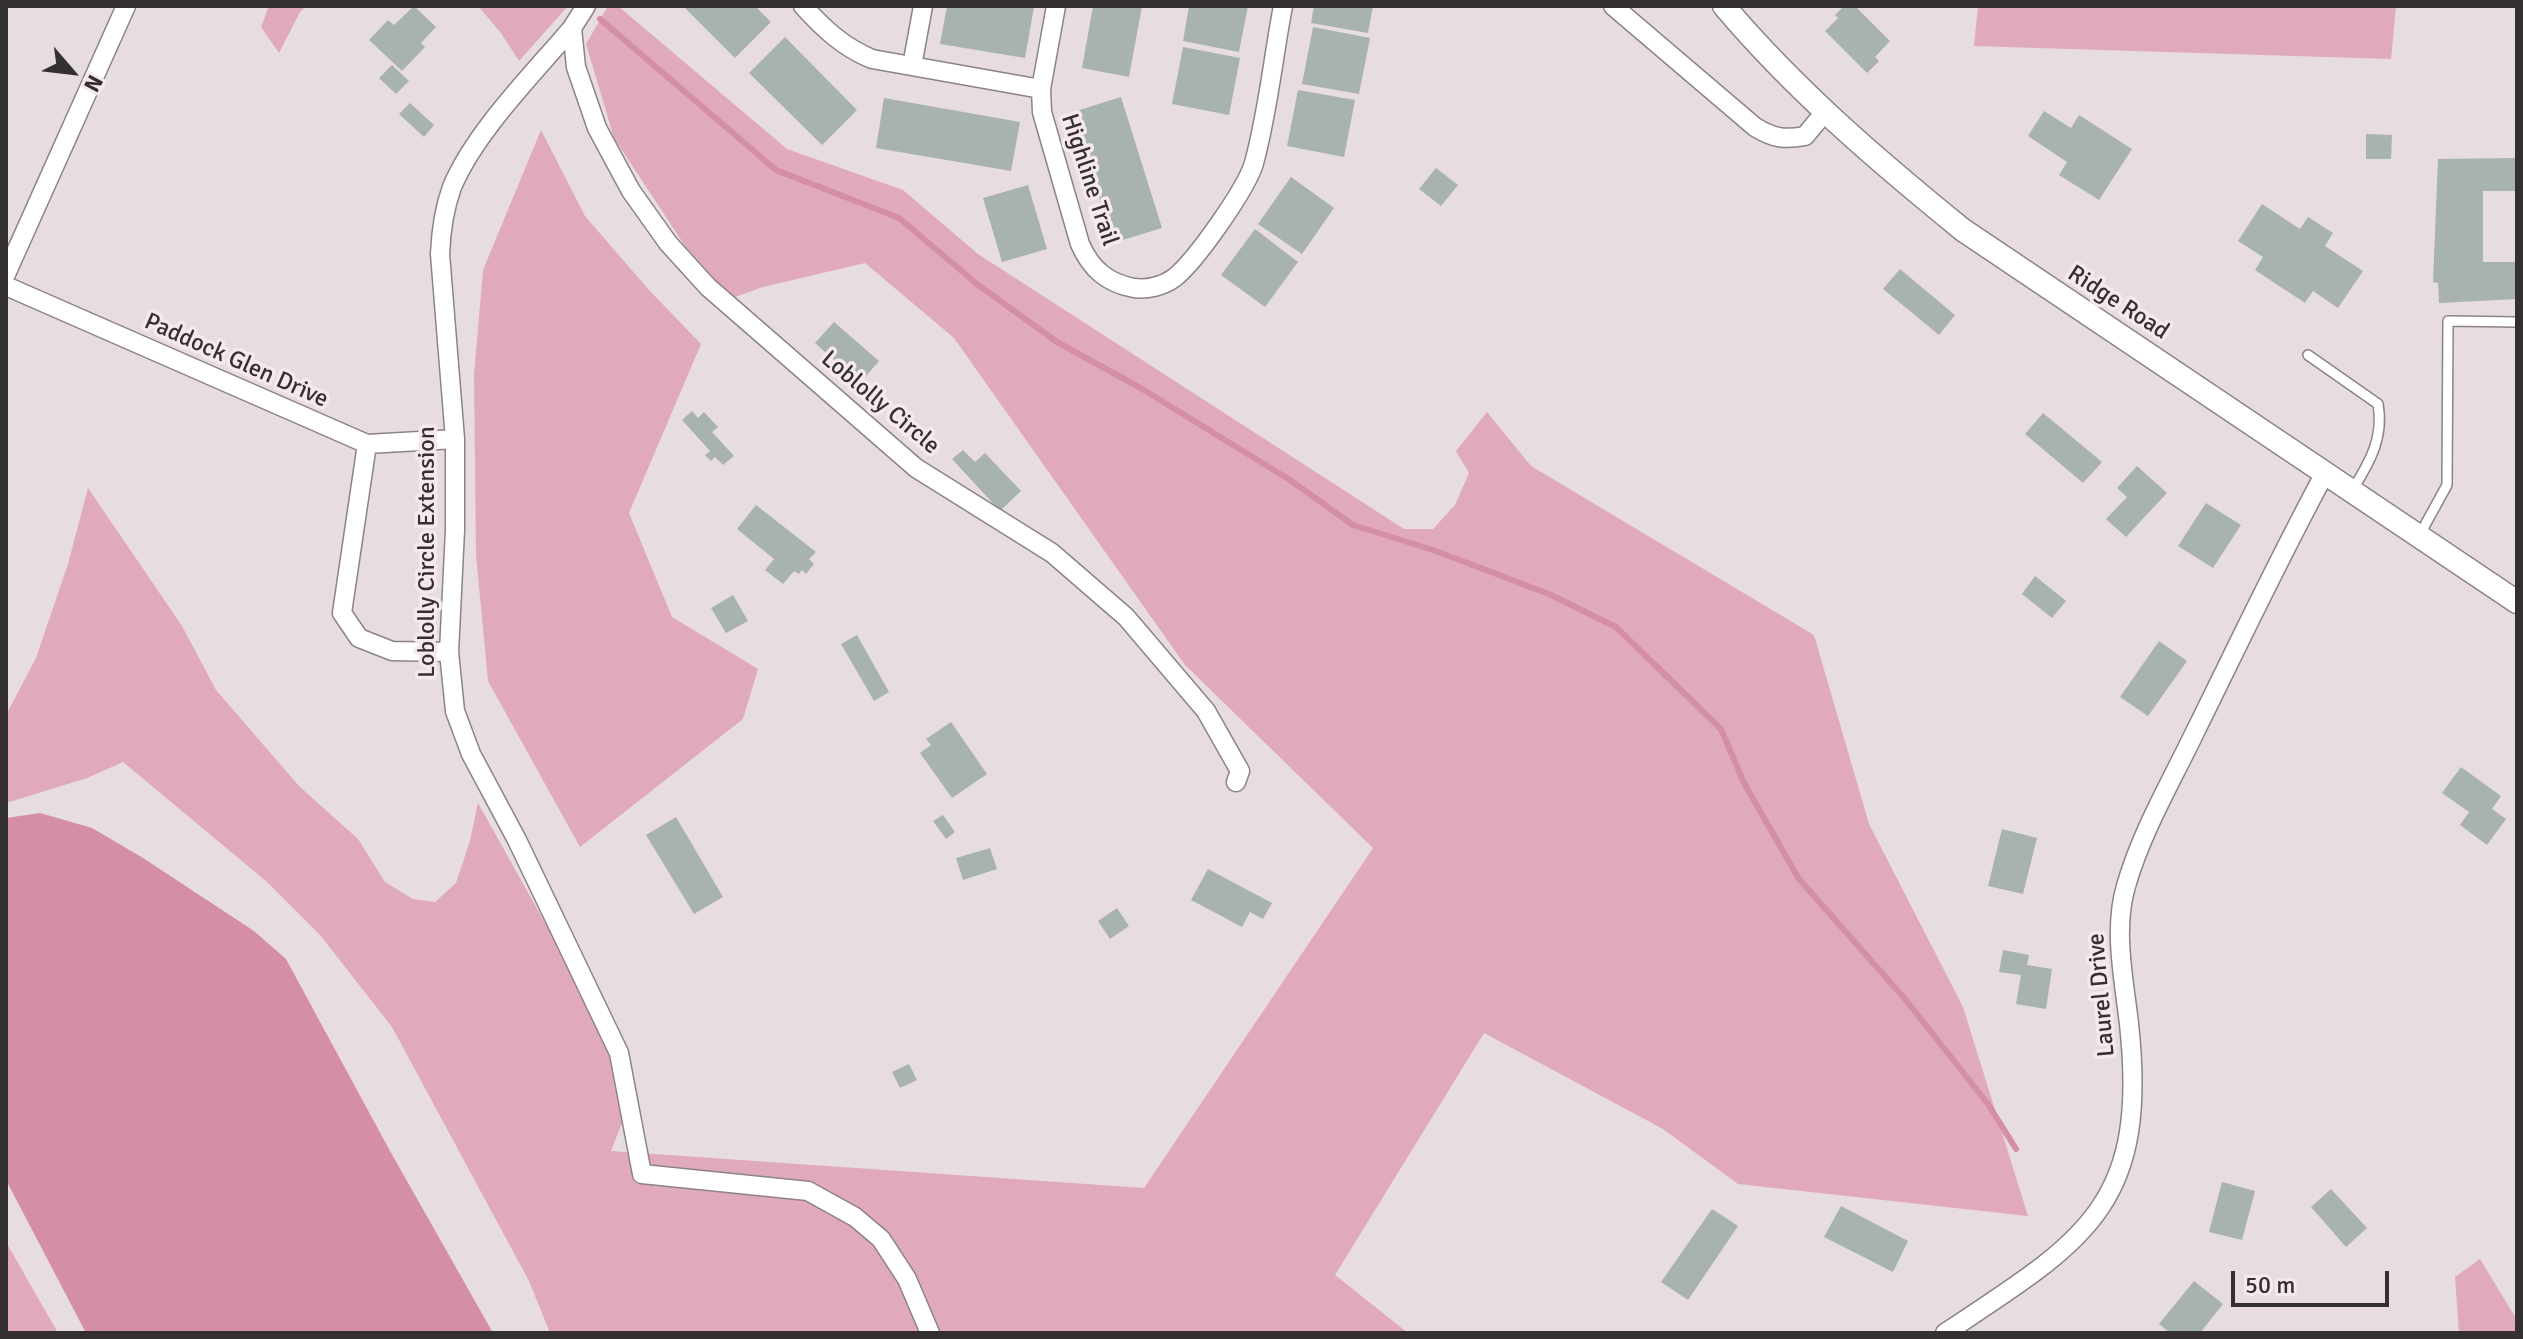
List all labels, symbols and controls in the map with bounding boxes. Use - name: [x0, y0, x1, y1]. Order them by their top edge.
- north arrow: [32, 32, 112, 112]
- text: N: [78, 70, 109, 97]
- street label: Highline Trail: [1054, 110, 1124, 250]
- street label: Ridge Road: [2062, 260, 2174, 346]
- street label: Paddock Glen Drive: [140, 308, 332, 414]
- street label: Loblolly Circle: [815, 345, 945, 461]
- street label: Loblolly Circle Extension: [414, 426, 442, 678]
- street label: Laurel Drive: [2082, 932, 2122, 1058]
- scale bar: [2235, 1255, 2393, 1305]
- text: 50 m: [2245, 1270, 2295, 1300]

